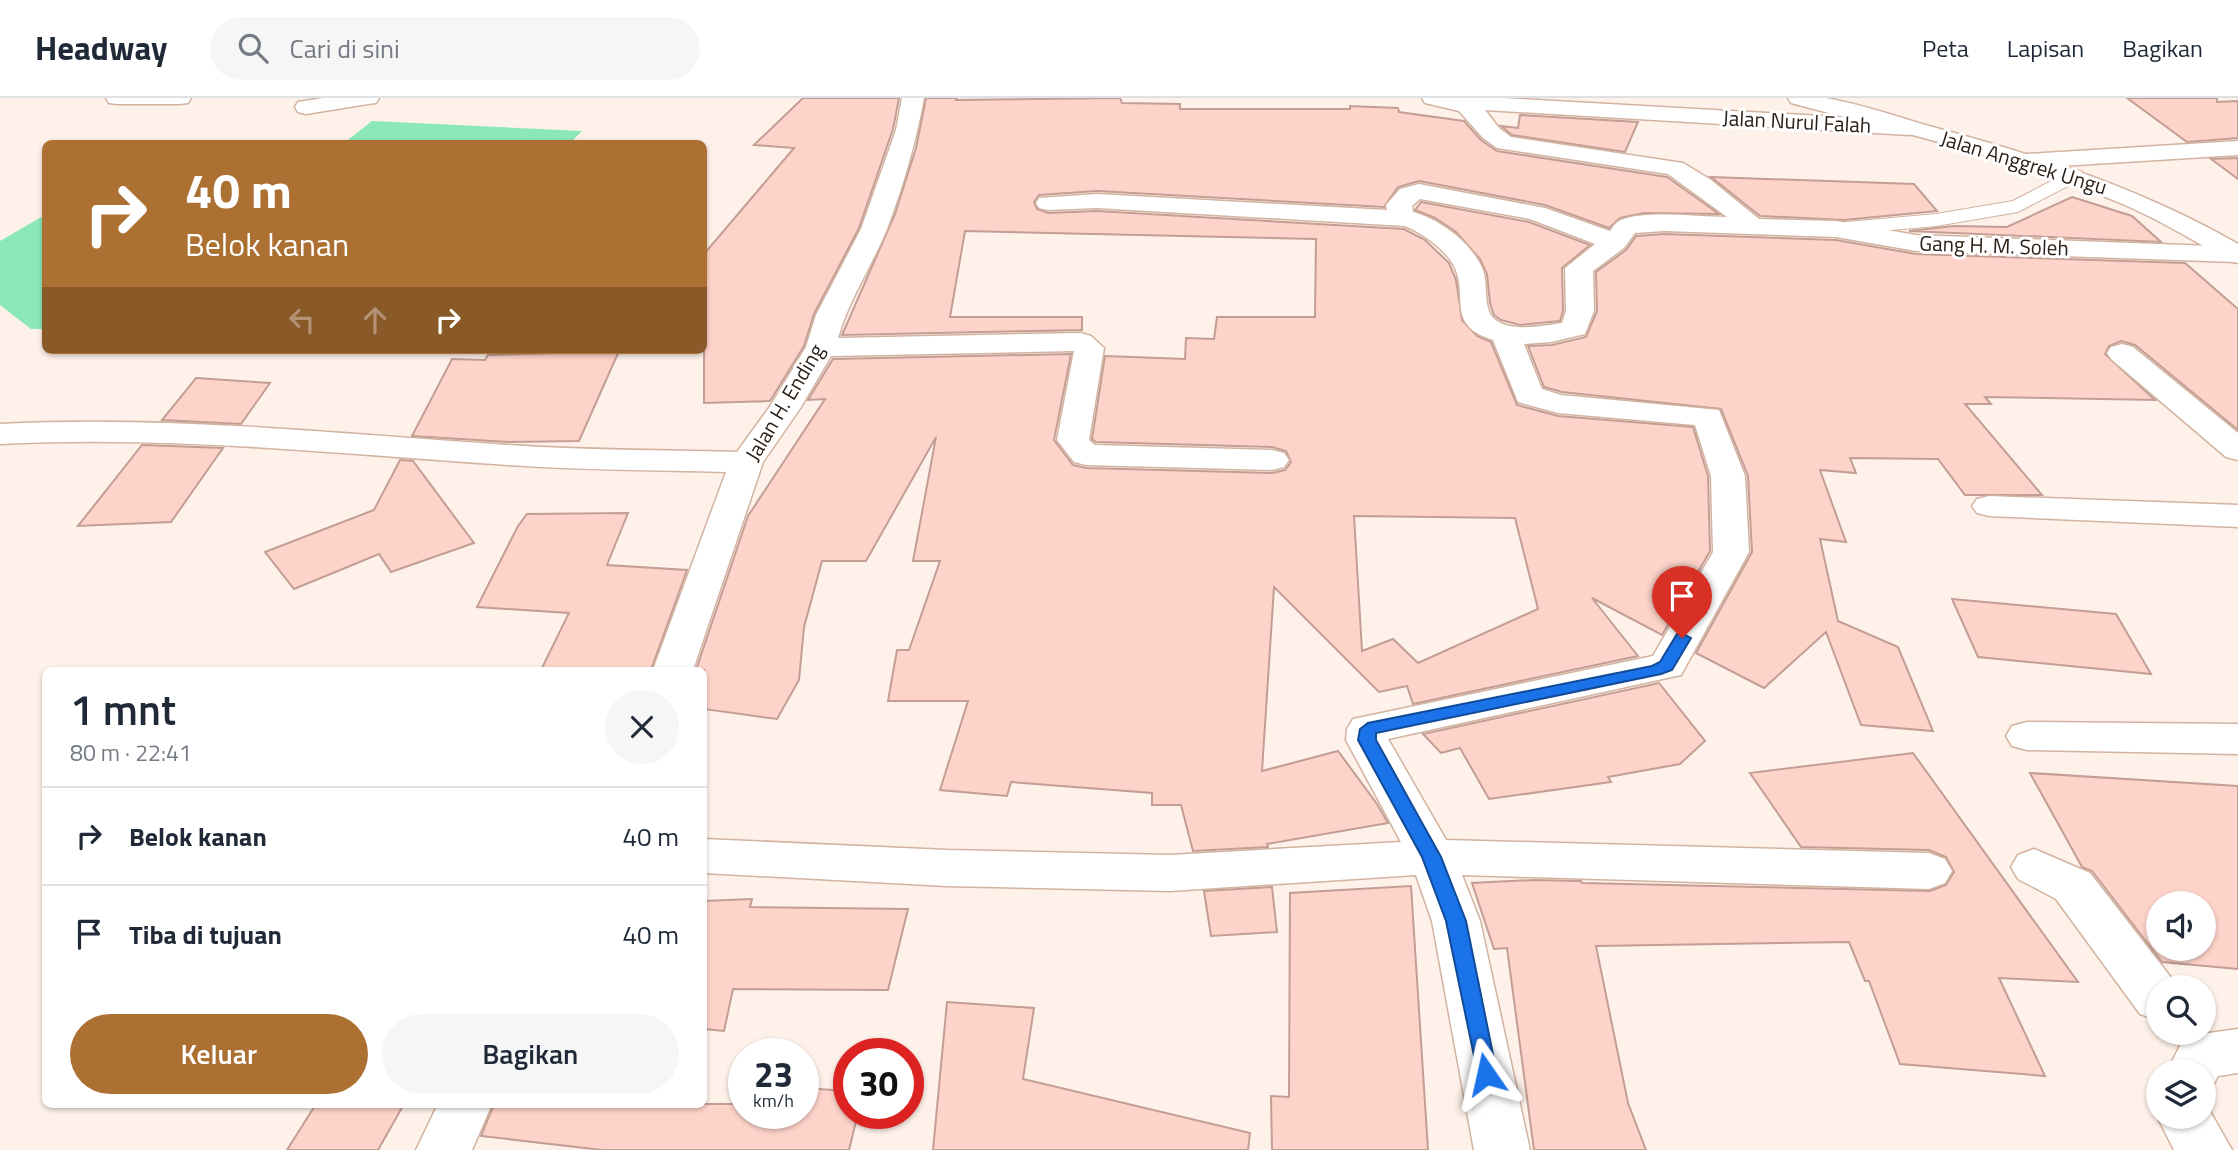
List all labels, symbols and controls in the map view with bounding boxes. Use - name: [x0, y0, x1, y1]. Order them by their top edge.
- search box: [210, 17, 700, 80]
- text: Headway: [35, 23, 168, 73]
- icon: search: [234, 29, 272, 67]
- text: Cari di sini: [290, 29, 400, 68]
- text: Peta: [1922, 30, 1969, 66]
- text: Lapisan: [2007, 30, 2084, 66]
- text: Bagikan: [2122, 30, 2203, 66]
- street label: Jalan Nurul Falah: [1722, 101, 1872, 141]
- street label: Jalan Anggrek Ungu: [1937, 122, 2111, 202]
- text: 40 m: [185, 152, 292, 227]
- icon: right: [70, 168, 161, 259]
- text: Belok kanan: [185, 220, 349, 268]
- street label: Gang H. M. Soleh: [1919, 226, 2069, 264]
- icon: left: [283, 301, 321, 339]
- icon: ahead: [356, 301, 394, 339]
- icon: right: [429, 301, 467, 339]
- street label: Jalan H. Ending: [736, 337, 832, 467]
- pin: [1652, 566, 1712, 638]
- icon: arrive: [1663, 577, 1701, 615]
- text: 1 mnt: [70, 677, 176, 741]
- button: close: [605, 690, 679, 764]
- text: 80 m · 22:41: [70, 735, 192, 770]
- icon: right: [70, 817, 108, 855]
- text: Belok kanan: [129, 817, 267, 856]
- text: 40 m: [622, 817, 679, 856]
- map controls: [2146, 891, 2216, 1129]
- button: sound: [2146, 891, 2216, 961]
- icon: arrive: [70, 915, 108, 953]
- text: Tiba di tujuan: [129, 915, 282, 954]
- text: 40 m: [622, 915, 679, 954]
- button: search: [2146, 975, 2216, 1045]
- button: Keluar: [70, 1014, 368, 1094]
- button: Bagikan: [382, 1014, 679, 1094]
- position arrow: [1449, 1037, 1523, 1111]
- speed limit sign: 30: [833, 1038, 924, 1129]
- text: 23: [754, 1047, 793, 1101]
- button: layers: [2146, 1059, 2216, 1129]
- text: km/h: [753, 1087, 794, 1114]

